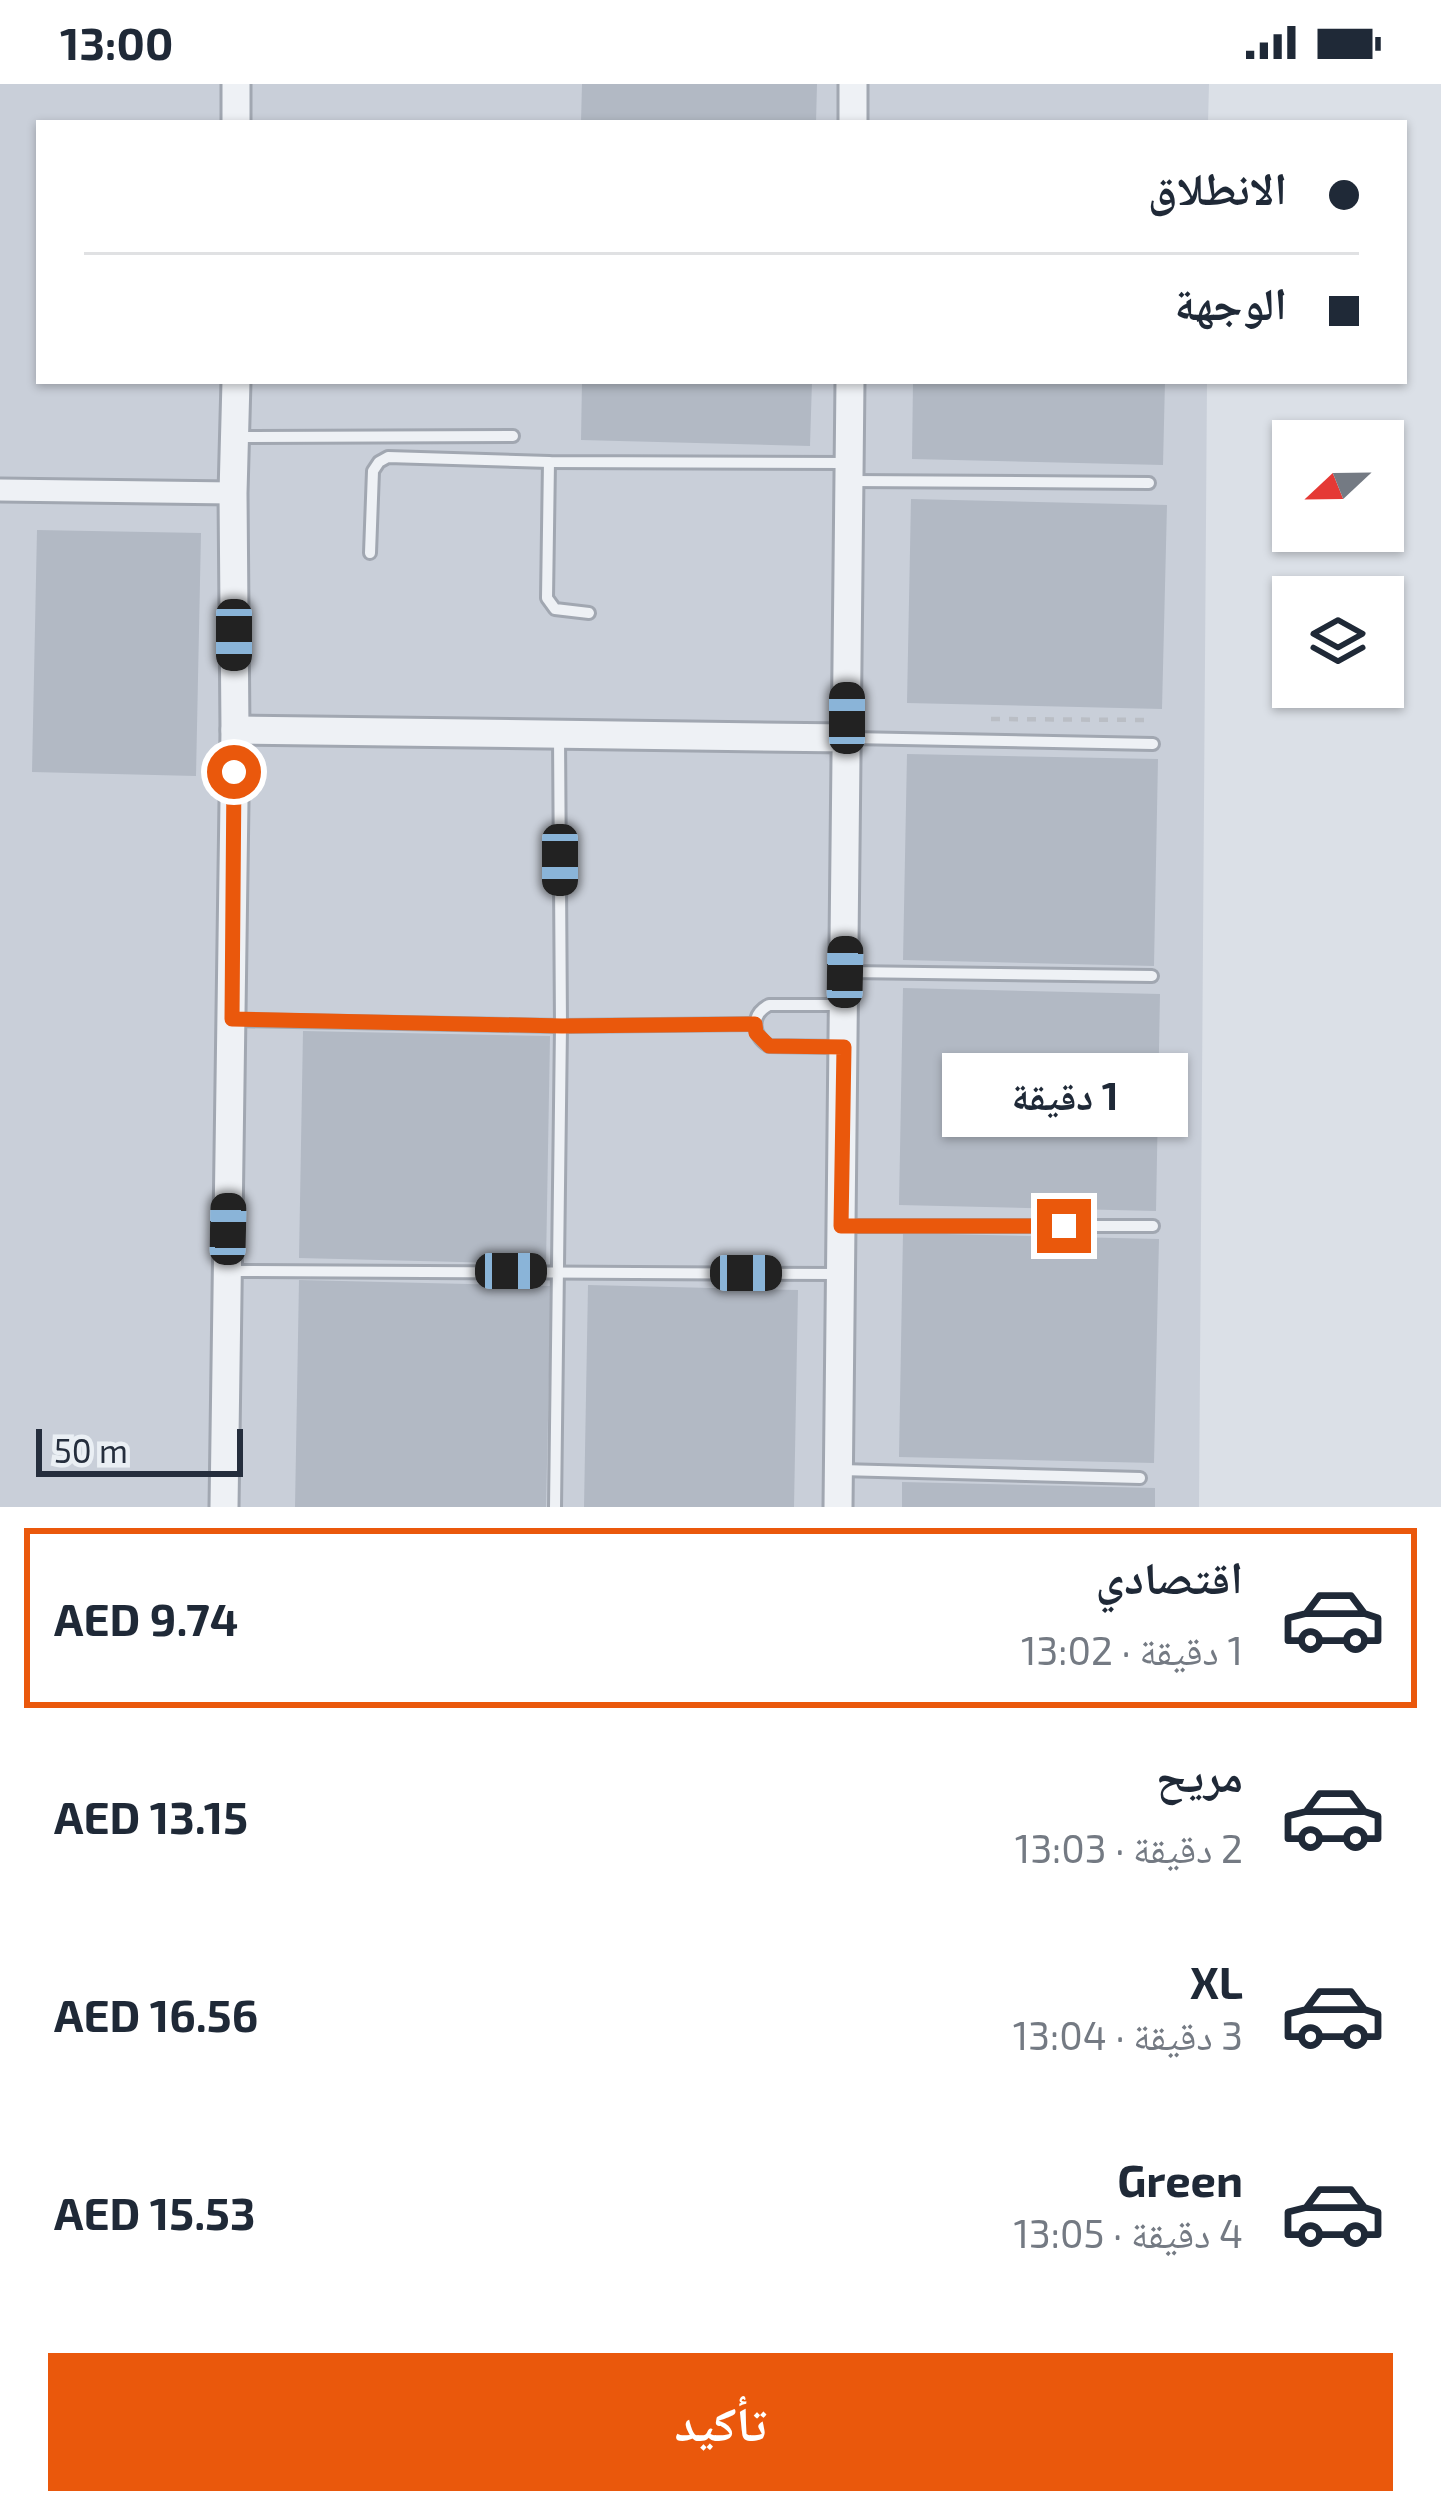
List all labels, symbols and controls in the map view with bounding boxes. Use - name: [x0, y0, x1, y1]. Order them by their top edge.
- text: 13:00: [60, 15, 173, 69]
- text: الانطلاق: [1148, 160, 1287, 214]
- text: الوجهة: [1174, 275, 1287, 329]
- north arrow: [1272, 420, 1404, 552]
- map controls: [1272, 420, 1404, 708]
- button: layers: [1272, 576, 1404, 708]
- car: [216, 599, 252, 671]
- car: [829, 682, 865, 754]
- route start: [207, 745, 261, 799]
- car: [542, 824, 578, 896]
- car: [826, 936, 864, 1008]
- callout: 1 دقيقة: [941, 1052, 1187, 1136]
- text: 1 دقيقة: [1011, 1071, 1119, 1118]
- car: [209, 1193, 247, 1265]
- route end: [1037, 1199, 1091, 1253]
- car: [475, 1253, 547, 1289]
- car: [710, 1255, 782, 1291]
- scale bar: [36, 1423, 243, 1476]
- text: 50 m: [54, 1430, 128, 1470]
- text: اقتصادي: [1096, 1549, 1243, 1603]
- icon: car: [1279, 1564, 1387, 1672]
- text: AED 9.74: [54, 1591, 238, 1645]
- text: 1 دقيقة · 13:02: [1021, 1626, 1243, 1673]
- text: مريح: [1156, 1747, 1243, 1801]
- icon: car: [1279, 1762, 1387, 1870]
- text: AED 13.15: [54, 1789, 248, 1843]
- text: 2 دقيقة · 13:03: [1015, 1824, 1243, 1871]
- text: XL: [1190, 1954, 1243, 2008]
- icon: car: [1279, 1960, 1387, 2068]
- text: AED 16.56: [54, 1987, 258, 2041]
- text: 3 دقيقة · 13:04: [1013, 2011, 1243, 2058]
- text: Green: [1117, 2152, 1243, 2206]
- icon: car: [1279, 2158, 1387, 2266]
- text: AED 15.53: [54, 2185, 255, 2239]
- text: 4 دقيقة · 13:05: [1014, 2209, 1243, 2256]
- button: تأكيد: [48, 2353, 1393, 2491]

